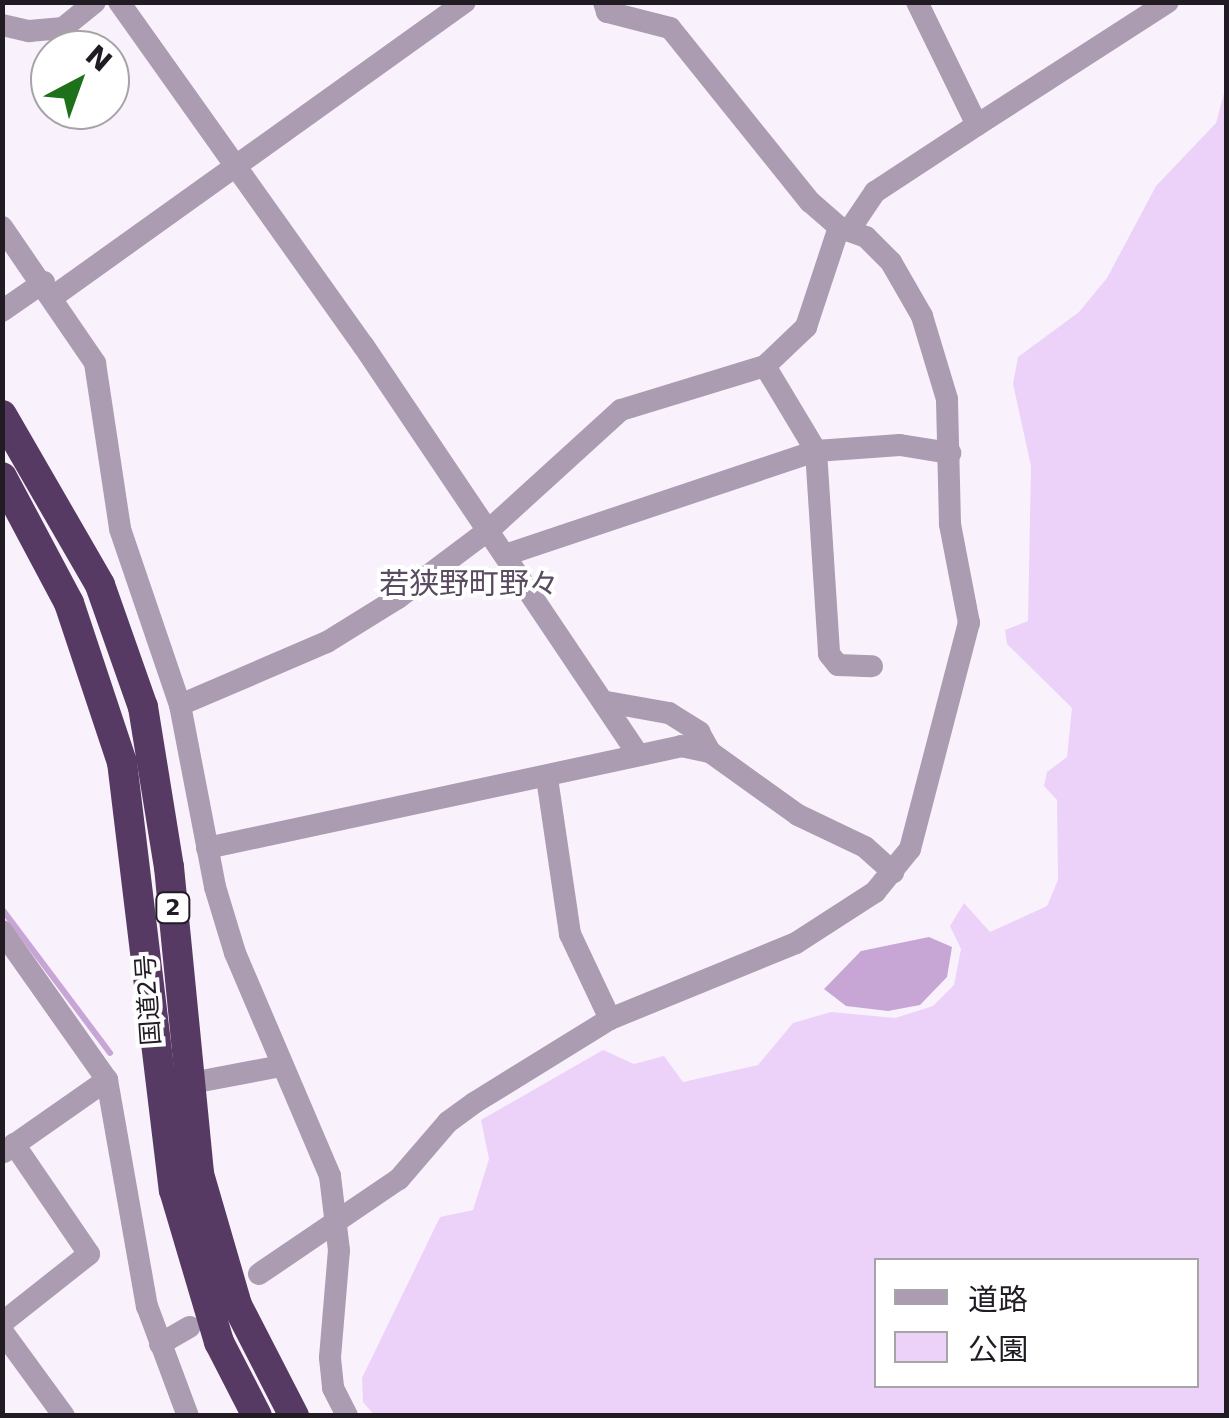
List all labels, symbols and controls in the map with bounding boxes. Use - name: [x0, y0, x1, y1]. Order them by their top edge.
- north arrow: [30, 30, 130, 130]
- text: N: [79, 38, 118, 79]
- district label: 若狭野町野々: [379, 566, 559, 602]
- road number: 2: [153, 891, 193, 925]
- street label: 国道2号: [131, 954, 167, 1046]
- legend: [874, 1258, 1199, 1388]
- text: 道路: [968, 1282, 1028, 1317]
- text: 公園: [968, 1332, 1028, 1367]

